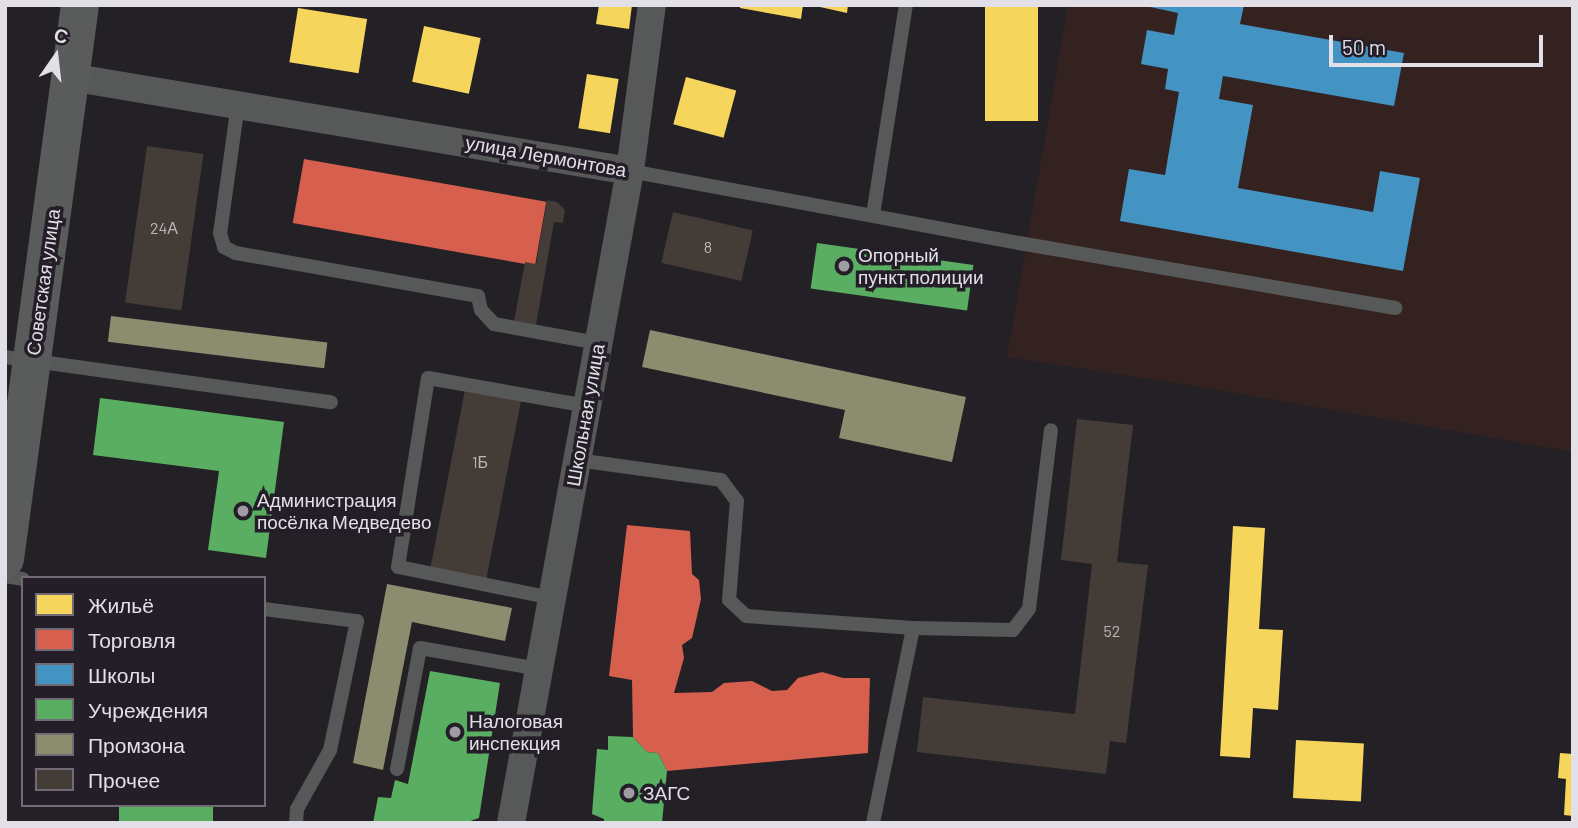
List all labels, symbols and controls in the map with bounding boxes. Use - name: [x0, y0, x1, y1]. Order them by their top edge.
- north arrow: [21, 21, 91, 91]
- scale bar: [1333, 21, 1546, 65]
- text: С: [52, 22, 71, 48]
- text: 50 m: [1342, 34, 1386, 59]
- street label: улица Лермонтова: [464, 131, 628, 181]
- street label: Советская улица: [21, 207, 65, 357]
- house number: 24А: [150, 218, 178, 238]
- house number: 8: [704, 237, 712, 257]
- place label: Опорный пункт полиции: [858, 244, 984, 288]
- marker: Опорный пункт полиции: [836, 258, 852, 274]
- street label: Школьная улица: [561, 342, 609, 488]
- house number: 1Б: [472, 452, 488, 472]
- place label: Администрация посёлка Медведево: [257, 489, 432, 533]
- marker: Администрация посёлка Медведево: [235, 503, 251, 519]
- legend: [21, 576, 266, 807]
- text: Жильё: [88, 592, 154, 617]
- house number: 52: [1104, 621, 1120, 641]
- text: Торговля: [88, 627, 176, 652]
- text: Школы: [88, 662, 155, 687]
- text: Учреждения: [88, 697, 208, 722]
- place label: Налоговая инспекция: [469, 710, 563, 754]
- marker: Налоговая инспекция: [447, 724, 463, 740]
- text: Промзона: [88, 732, 185, 757]
- text: Прочее: [88, 767, 160, 792]
- place label: ЗАГС: [643, 782, 690, 804]
- marker: ЗАГС: [621, 785, 637, 801]

